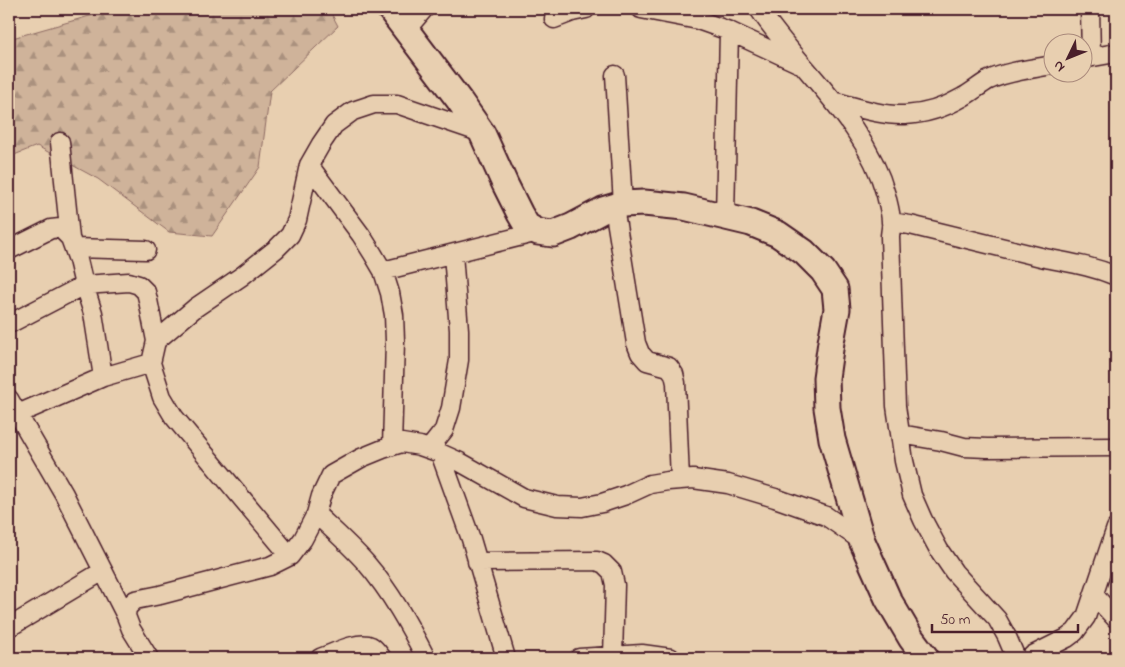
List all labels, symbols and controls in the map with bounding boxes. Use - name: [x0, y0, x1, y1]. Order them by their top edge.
- north arrow: [1042, 32, 1092, 82]
- text: N: [1049, 55, 1070, 76]
- scale bar: [932, 602, 1079, 634]
- text: 50 m: [940, 609, 971, 631]

